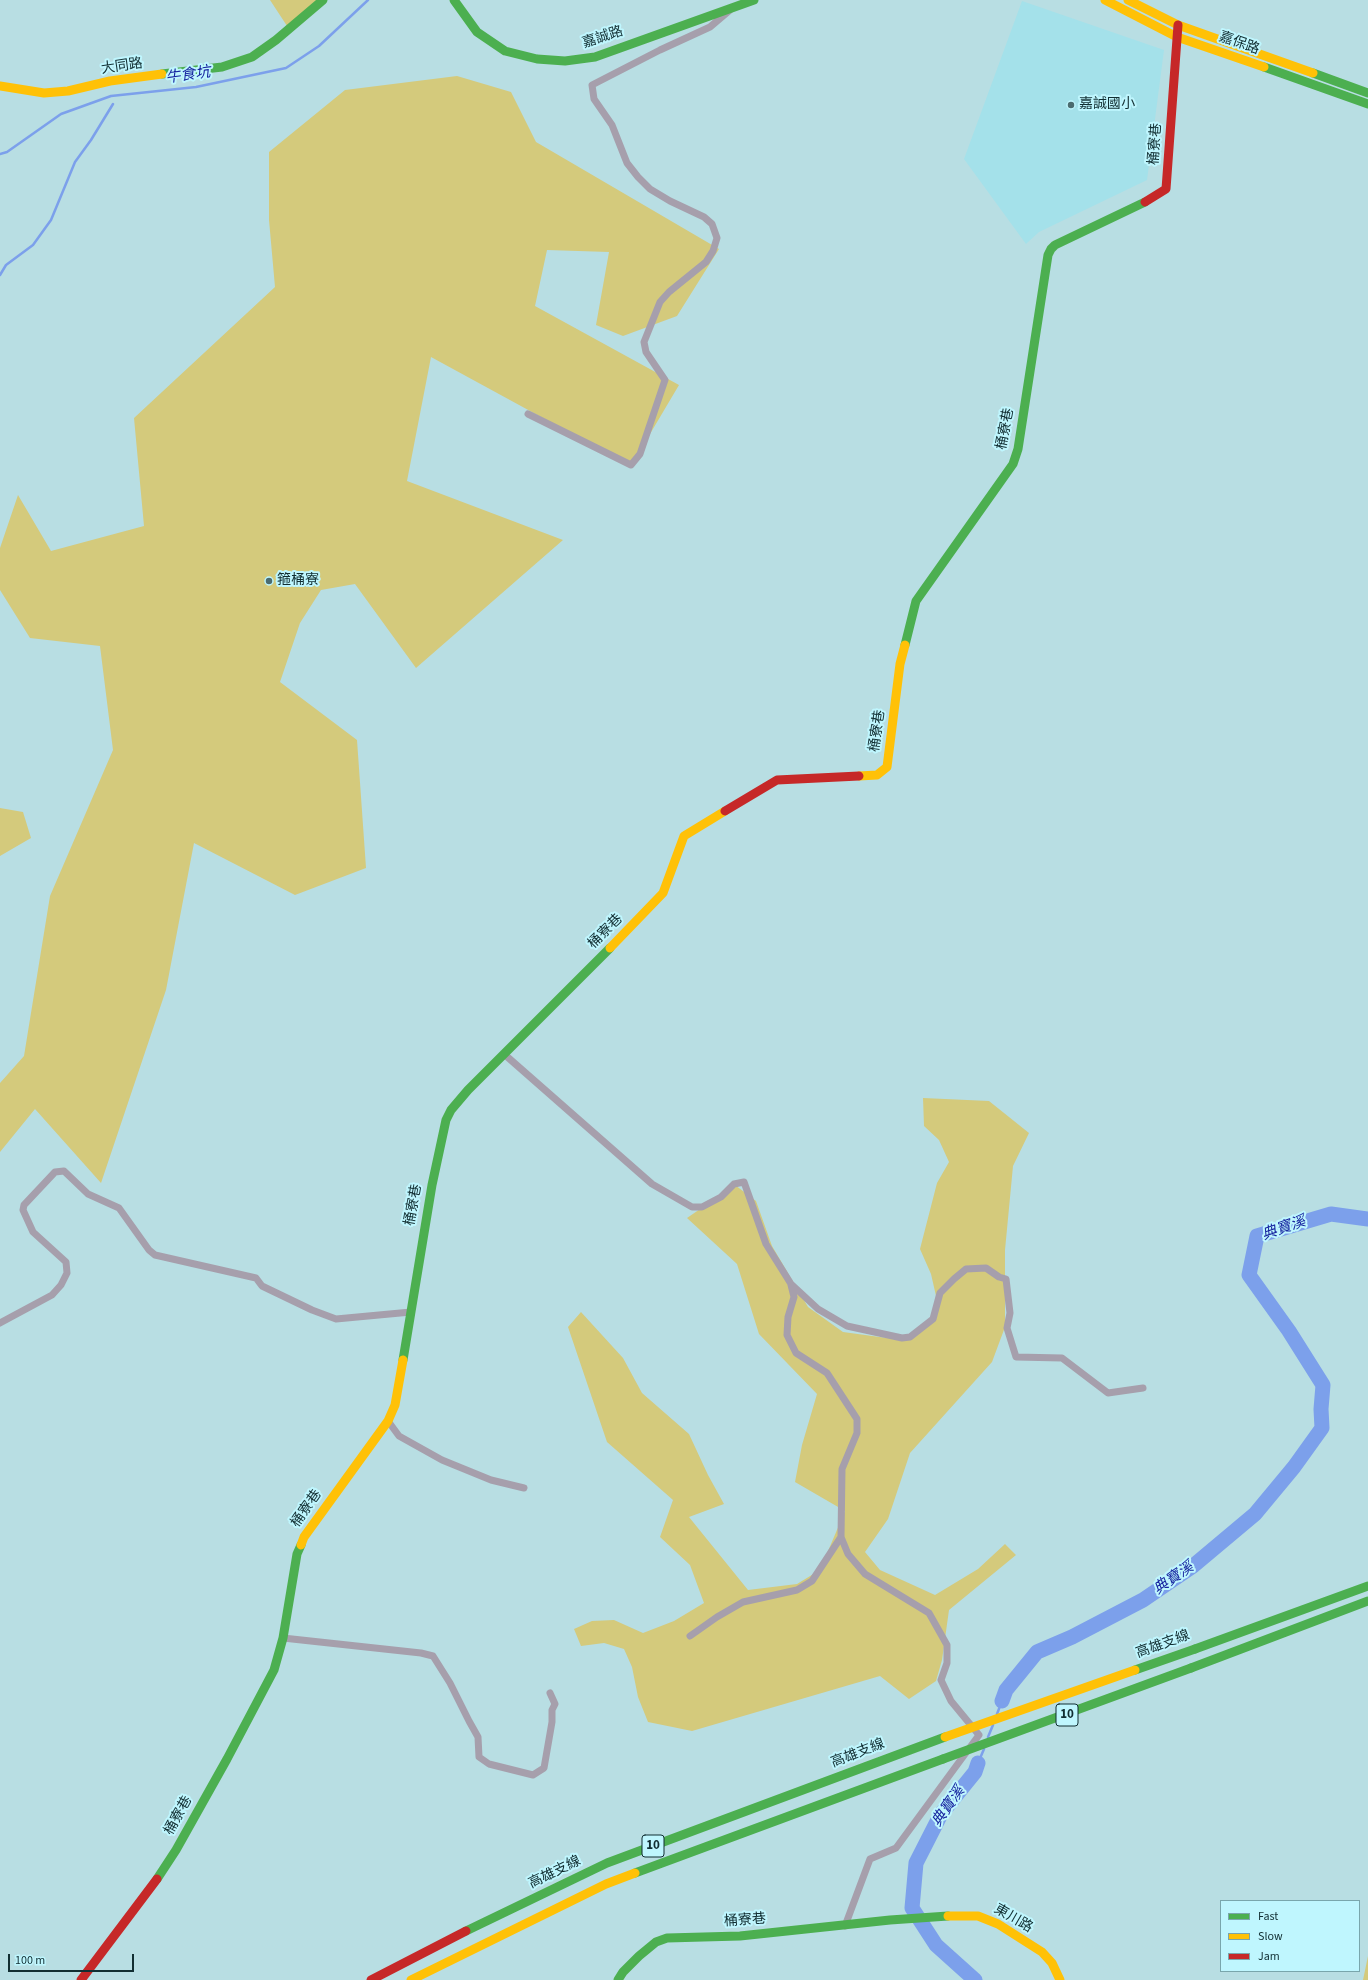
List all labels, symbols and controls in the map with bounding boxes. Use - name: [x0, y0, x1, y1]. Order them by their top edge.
- street label: 嘉誠路: [580, 24, 626, 52]
- street label: 嘉保路: [1216, 29, 1262, 59]
- street label: 大同路: [100, 56, 144, 78]
- water label: 牛食坑: [164, 64, 212, 88]
- place label: 嘉誠國小: [1079, 97, 1135, 113]
- marker: 嘉誠國小: [1066, 100, 1076, 110]
- street label: 桶寮巷: [1146, 122, 1166, 166]
- street label: 桶寮巷: [994, 407, 1018, 451]
- place label: 箍桶寮: [277, 573, 319, 589]
- marker: 箍桶寮: [264, 576, 274, 586]
- street label: 桶寮巷: [867, 709, 889, 753]
- street label: 桶寮巷: [585, 911, 627, 953]
- street label: 桶寮巷: [402, 1183, 426, 1227]
- water label: 典寶溪: [1260, 1213, 1308, 1245]
- street label: 桶寮巷: [288, 1487, 326, 1531]
- water label: 典寶溪: [1150, 1559, 1198, 1599]
- street label: 高雄支線: [1134, 1628, 1192, 1662]
- road number: 10: [1056, 1704, 1078, 1726]
- street label: 高雄支線: [829, 1736, 887, 1772]
- water label: 典寶溪: [929, 1783, 969, 1831]
- street label: 桶寮巷: [161, 1794, 197, 1838]
- road number: 10: [642, 1835, 664, 1857]
- street label: 高雄支線: [526, 1853, 584, 1893]
- legend: [1220, 1900, 1360, 1972]
- street label: 東川路: [991, 1901, 1035, 1937]
- text: Fast: [1258, 1908, 1278, 1925]
- street label: 桶寮巷: [723, 1911, 767, 1931]
- text: Slow: [1258, 1928, 1283, 1945]
- scale bar: [10, 1946, 136, 1972]
- text: Jam: [1258, 1948, 1280, 1965]
- text: 100 m: [15, 1952, 45, 1969]

